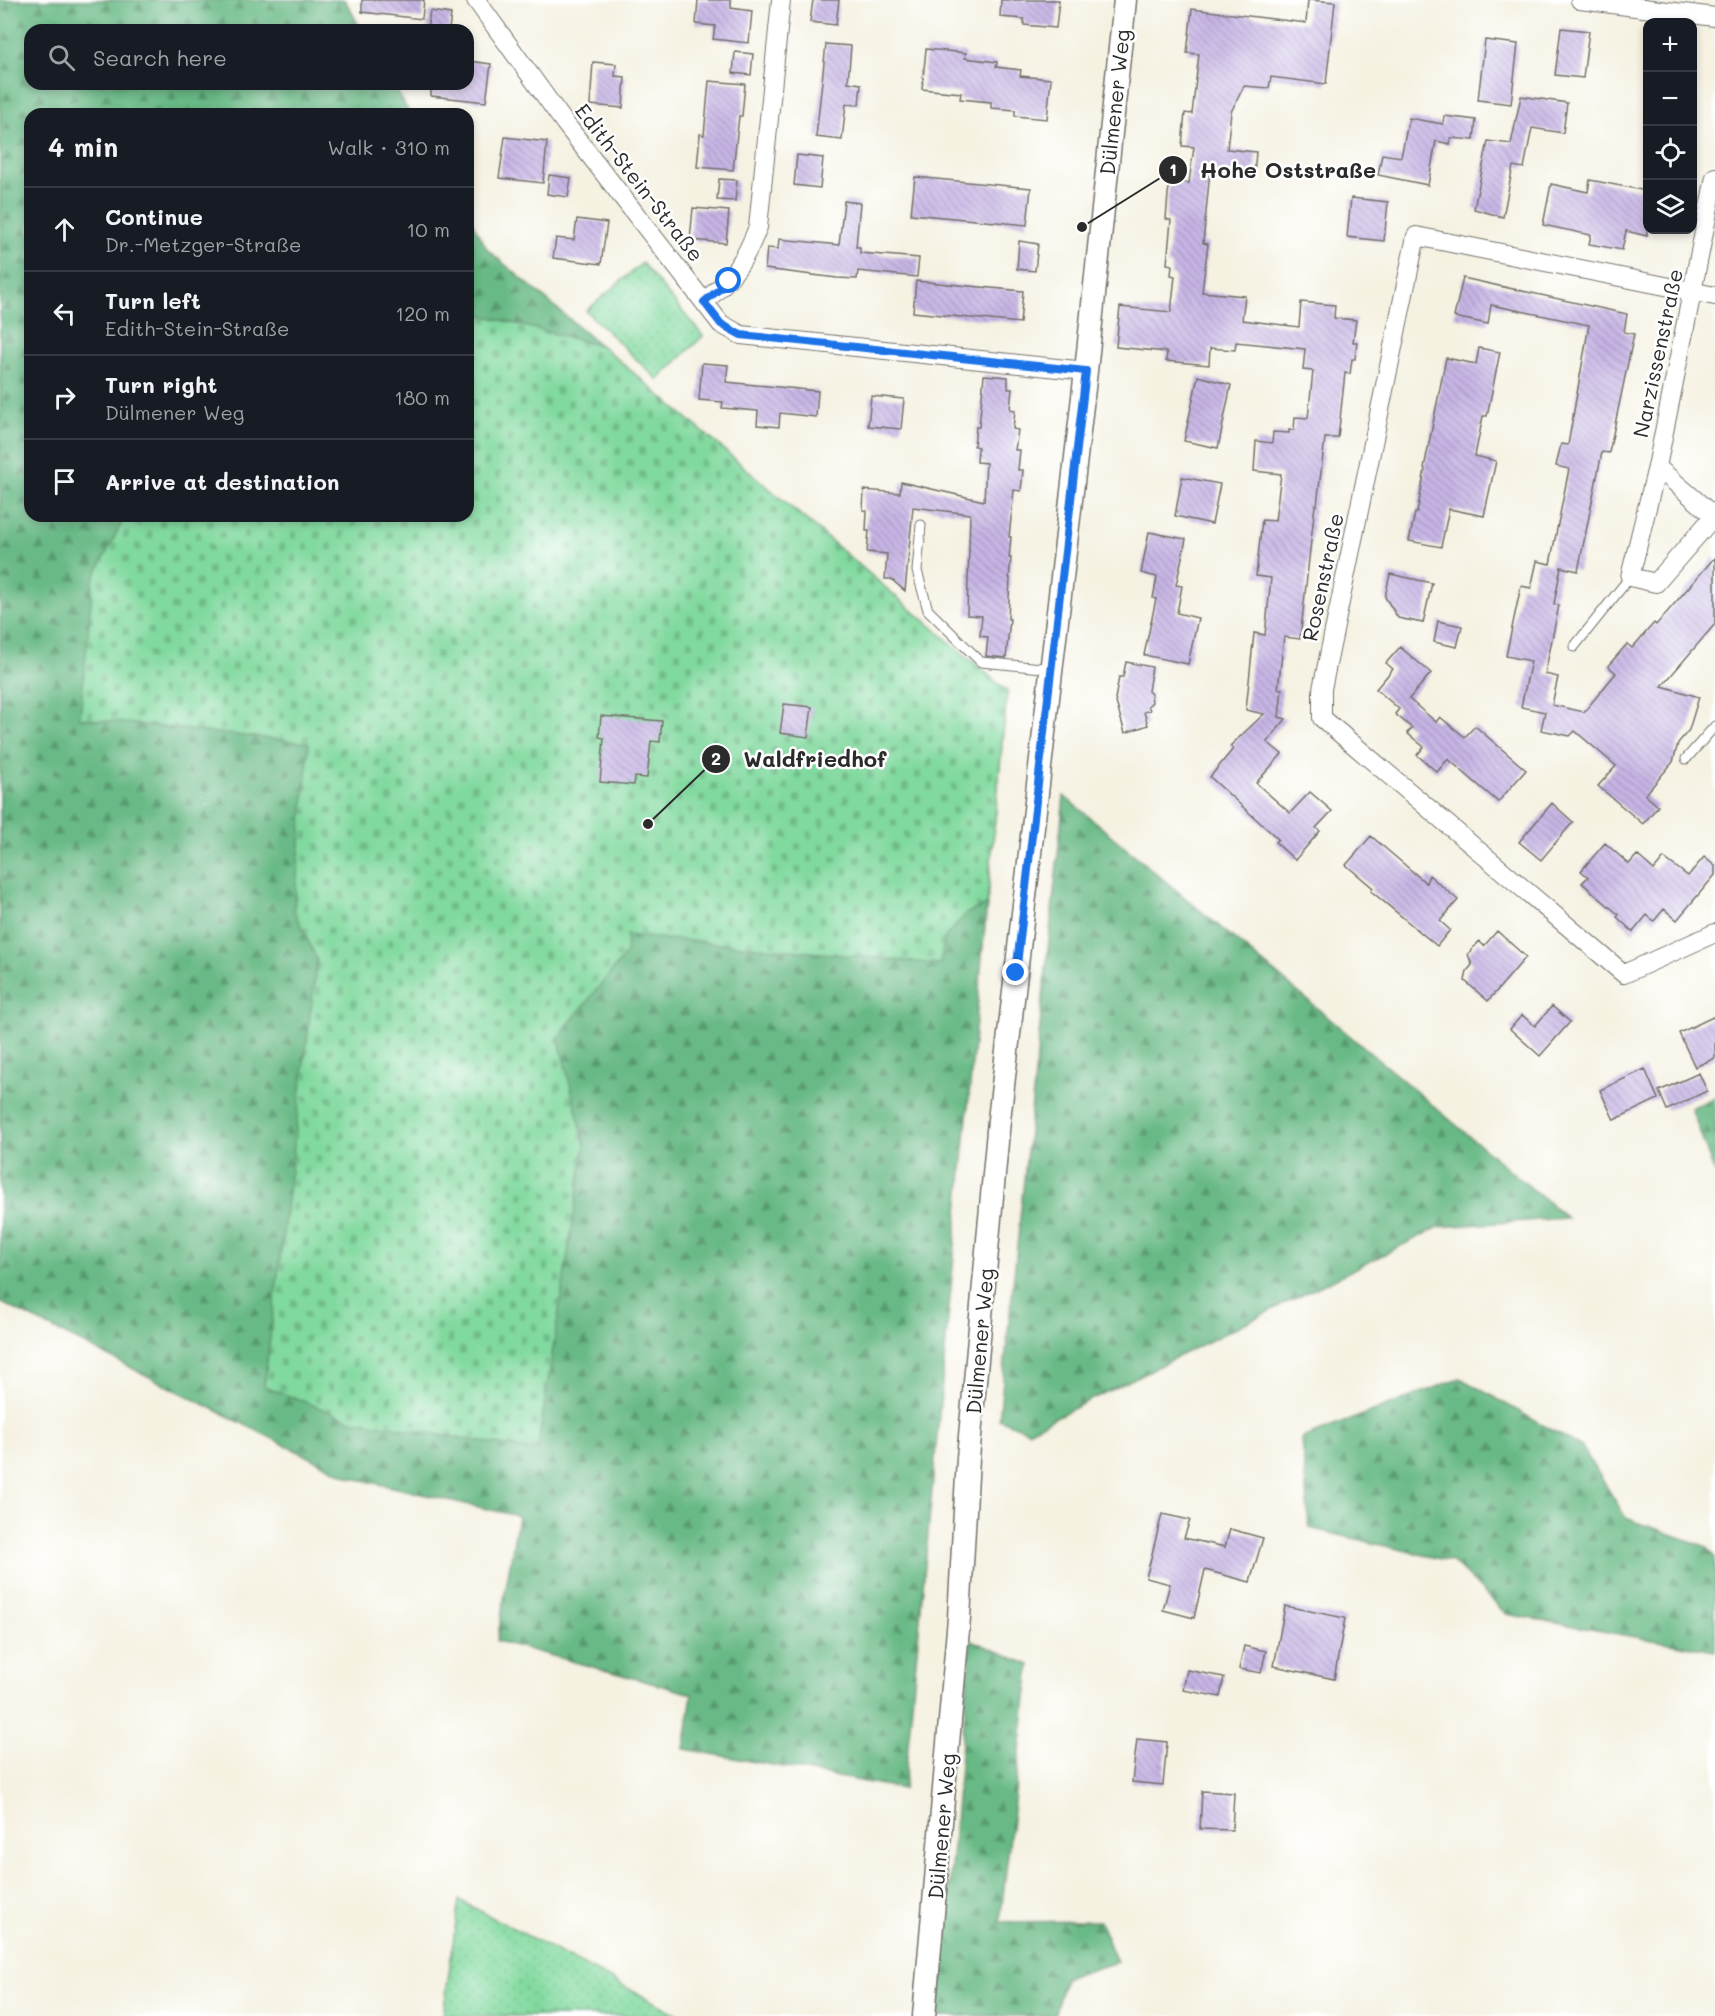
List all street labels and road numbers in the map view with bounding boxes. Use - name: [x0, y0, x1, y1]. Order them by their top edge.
- street label: Dülmener Weg: [1093, 28, 1135, 176]
- street label: Edith-Stein-Straße: [570, 97, 710, 267]
- street label: Narzissenstraße: [1626, 266, 1688, 440]
- street label: Rosenstraße: [1295, 511, 1349, 643]
- street label: Dülmener Weg: [959, 1267, 999, 1415]
- street label: Dülmener Weg: [921, 1752, 961, 1900]

